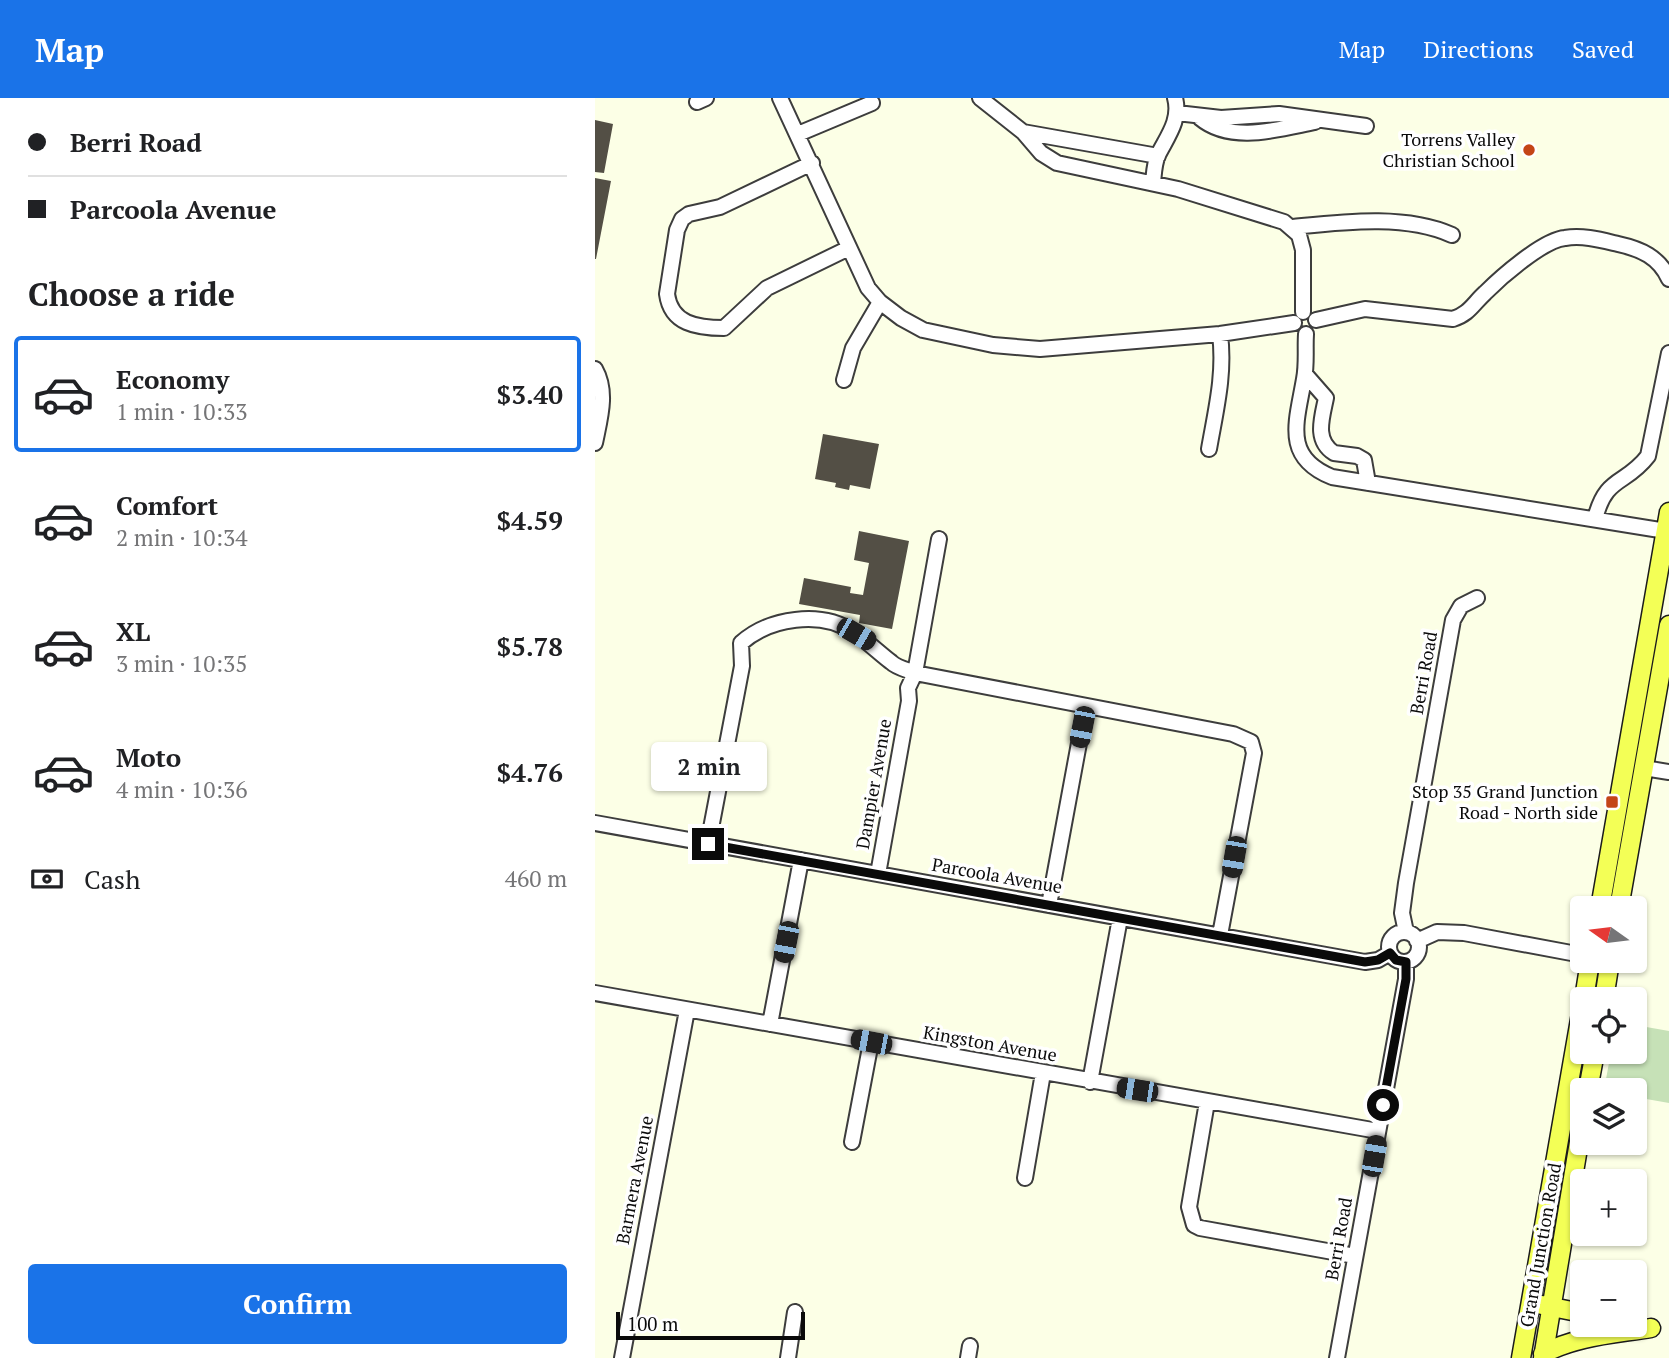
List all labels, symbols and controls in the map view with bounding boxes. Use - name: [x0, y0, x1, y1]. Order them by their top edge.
- text: Map: [35, 28, 104, 71]
- text: Map: [1339, 33, 1385, 65]
- text: Directions: [1423, 33, 1534, 65]
- text: Saved: [1572, 33, 1634, 65]
- text: Berri Road: [70, 125, 202, 159]
- place label: Torrens Valley Christian School: [1383, 127, 1516, 172]
- marker: Torrens Valley Christian School: [1521, 142, 1537, 158]
- text: Parcoola Avenue: [70, 192, 277, 226]
- text: Choose a ride: [28, 273, 235, 315]
- text: Economy: [116, 362, 229, 396]
- icon: car: [32, 363, 95, 426]
- text: $3.40: [497, 377, 563, 411]
- text: 1 min · 10:33: [116, 396, 248, 427]
- text: Comfort: [116, 488, 218, 522]
- icon: car: [32, 489, 95, 552]
- text: $4.59: [497, 503, 563, 537]
- text: 2 min · 10:34: [116, 522, 248, 553]
- text: XL: [116, 614, 150, 648]
- car: [833, 614, 880, 654]
- icon: car: [32, 615, 95, 678]
- text: $5.78: [497, 629, 563, 663]
- street label: Berri Road: [1404, 629, 1442, 716]
- text: 3 min · 10:35: [116, 648, 248, 679]
- car: [1068, 704, 1097, 750]
- street label: Dampier Avenue: [850, 717, 896, 851]
- text: Moto: [116, 740, 181, 774]
- icon: car: [32, 741, 95, 804]
- callout: 2 min: [650, 742, 766, 792]
- text: 2 min: [678, 751, 740, 782]
- text: $4.76: [497, 755, 563, 789]
- text: 4 min · 10:36: [116, 774, 248, 805]
- place label: Stop 35 Grand Junction Road - North side: [1412, 779, 1598, 824]
- marker: Stop 35 Grand Junction Road - North side: [1604, 794, 1620, 810]
- route end: [692, 828, 724, 860]
- car: [1221, 834, 1248, 880]
- street label: Parcoola Avenue: [930, 852, 1064, 898]
- icon: cash: [28, 860, 66, 898]
- text: Cash: [84, 862, 140, 896]
- text: 460 m: [505, 863, 567, 894]
- north arrow: [1570, 896, 1647, 973]
- map controls: [1570, 896, 1647, 1337]
- car: [772, 919, 801, 965]
- button: locate: [1570, 987, 1647, 1064]
- street label: Kingston Avenue: [921, 1019, 1059, 1067]
- car: [849, 1028, 894, 1056]
- car: [1115, 1076, 1160, 1104]
- button: layers: [1570, 1078, 1647, 1155]
- route start: [1367, 1089, 1399, 1121]
- street label: Barmera Avenue: [610, 1113, 658, 1246]
- car: [1361, 1133, 1388, 1179]
- street label: Grand Junction Road: [1514, 1161, 1566, 1329]
- button: +: [1570, 1169, 1647, 1246]
- street label: Berri Road: [1319, 1195, 1357, 1282]
- button: −: [1570, 1260, 1647, 1337]
- button: Confirm: [28, 1264, 567, 1344]
- scale bar: [616, 1309, 805, 1341]
- text: 100 m: [627, 1311, 678, 1336]

